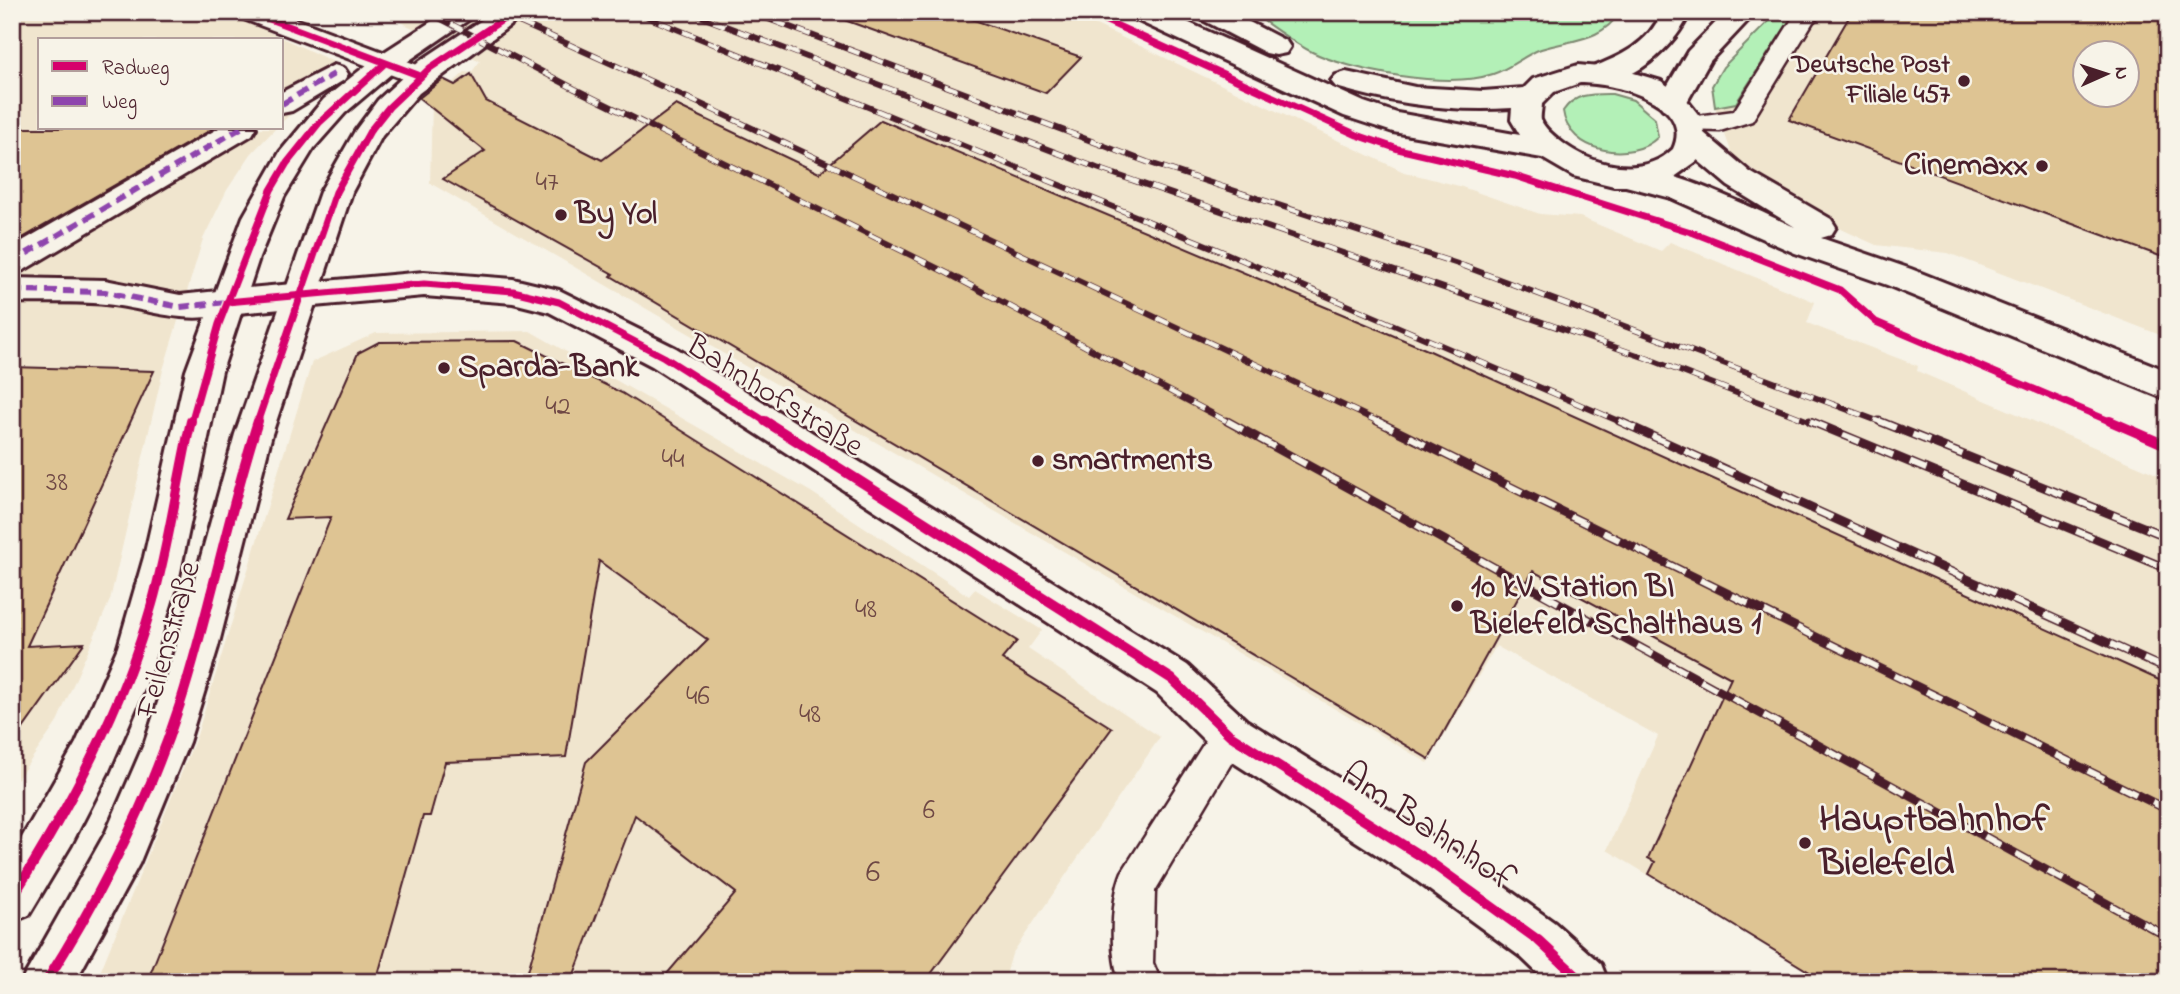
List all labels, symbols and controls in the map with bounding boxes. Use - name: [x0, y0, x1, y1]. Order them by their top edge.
- legend: [38, 38, 284, 130]
- north arrow: [2072, 38, 2142, 108]
- place label: Deutsche Post Filiale 457: [1790, 47, 1950, 115]
- text: Radweg: [102, 54, 169, 86]
- text: N: [2107, 66, 2134, 81]
- marker: Deutsche Post Filiale 457: [1956, 73, 1972, 89]
- text: Weg: [102, 88, 137, 120]
- place label: Cinemaxx: [1904, 143, 2028, 190]
- marker: Cinemaxx: [2034, 158, 2050, 174]
- house number: 47: [535, 163, 559, 204]
- place label: By Yol: [573, 192, 657, 240]
- marker: By Yol: [553, 207, 569, 223]
- street label: Bahnhofstraße: [675, 323, 873, 471]
- place label: Sparda-Bank: [458, 345, 640, 392]
- marker: Sparda-Bank: [436, 360, 452, 376]
- house number: 42: [545, 387, 571, 428]
- place label: smartments: [1052, 438, 1213, 485]
- house number: 44: [661, 440, 685, 481]
- marker: smartments: [1030, 453, 1046, 469]
- house number: 38: [46, 463, 68, 504]
- street label: Feilenstraße: [125, 555, 215, 725]
- place label: 10 kV Station BI Bielefeld Schalthaus 1: [1469, 565, 1761, 649]
- house number: 48: [855, 590, 877, 631]
- marker: 10 kV Station BI Bielefeld Schalthaus 1: [1449, 598, 1465, 614]
- house number: 46: [686, 677, 710, 718]
- house number: 48: [799, 695, 821, 736]
- street label: Am Bahnhof: [1328, 749, 1526, 908]
- house number: 6: [923, 791, 935, 832]
- place label: Hauptbahnhof Bielefeld: [1817, 793, 2051, 893]
- marker: Hauptbahnhof Bielefeld: [1797, 835, 1813, 851]
- house number: 6: [866, 849, 880, 897]

